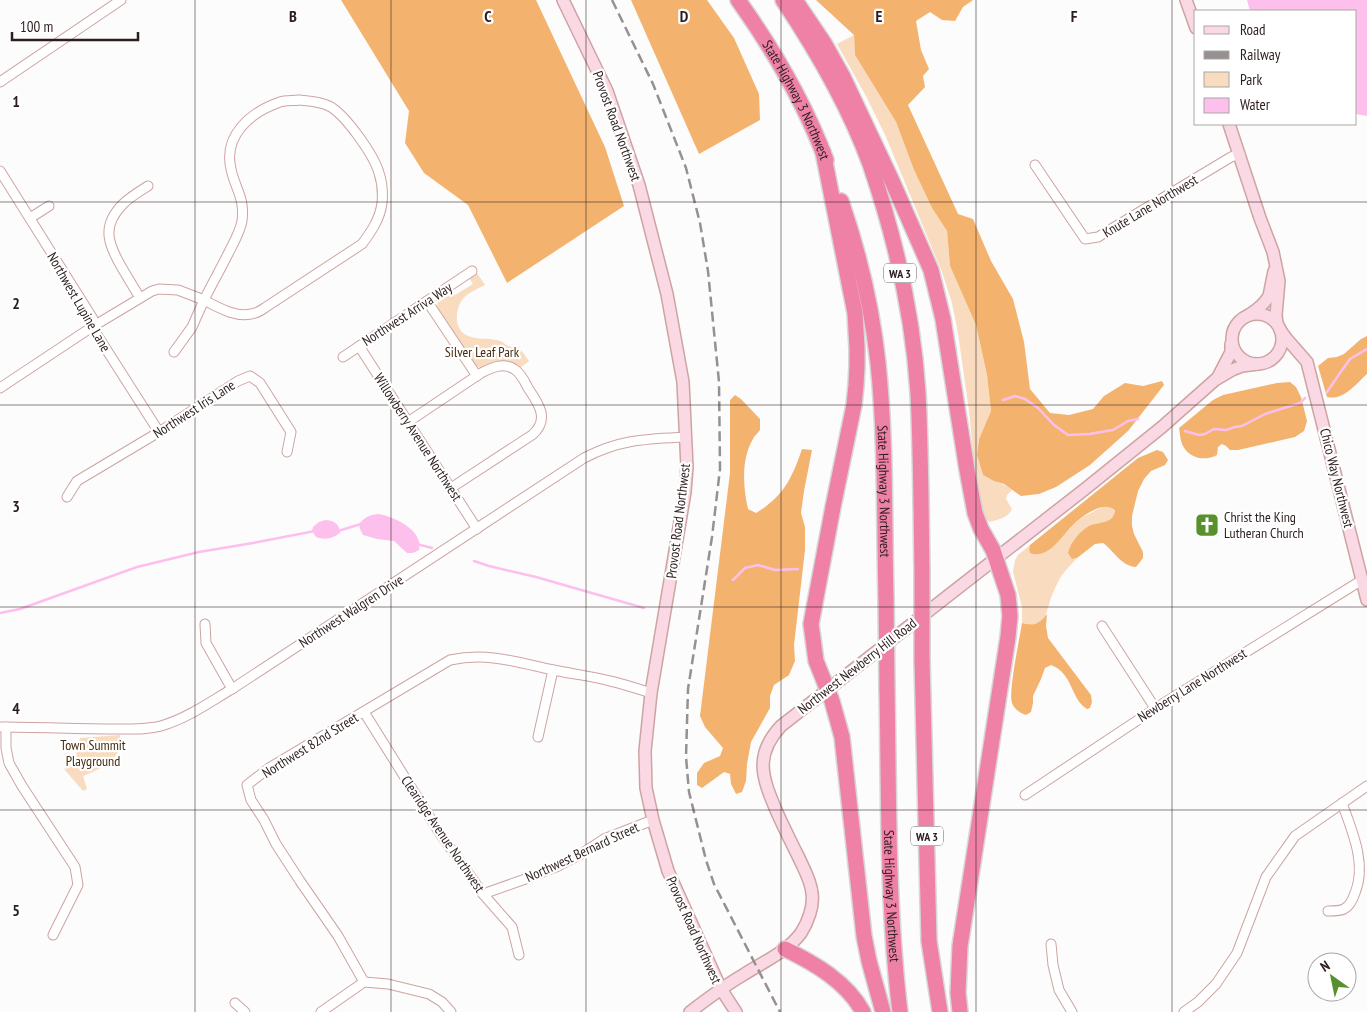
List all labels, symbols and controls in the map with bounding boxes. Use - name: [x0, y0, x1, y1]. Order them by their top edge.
- text: B: [289, 6, 297, 26]
- text: C: [484, 6, 492, 26]
- text: D: [680, 6, 689, 26]
- text: E: [876, 6, 883, 26]
- text: F: [1071, 6, 1078, 26]
- scale bar: [12, 10, 139, 42]
- legend: [1194, 10, 1357, 125]
- text: 100 m: [20, 17, 53, 36]
- text: Road: [1240, 20, 1266, 39]
- street label: State Highway 3 Northwest: [758, 37, 834, 162]
- text: Railway: [1240, 45, 1281, 64]
- street label: Provost Road Northwest: [589, 69, 645, 184]
- text: Park: [1240, 70, 1262, 89]
- text: 1: [12, 91, 20, 111]
- text: Water: [1240, 95, 1271, 114]
- street label: Knute Lane Northwest: [1099, 170, 1201, 241]
- street label: Northwest Lupine Lane: [43, 249, 115, 355]
- road number: WA 3: [884, 264, 916, 282]
- street label: Northwest Arriva Way: [359, 278, 456, 350]
- text: 2: [12, 293, 20, 313]
- park label: Silver Leaf Park: [445, 343, 520, 361]
- street label: Willowberry Avenue Northwest: [370, 370, 466, 504]
- street label: Northwest Iris Lane: [150, 376, 239, 442]
- street label: State Highway 3 Northwest: [874, 425, 894, 558]
- street label: Chico Way Northwest: [1316, 426, 1358, 530]
- street label: Provost Road Northwest: [662, 462, 694, 580]
- text: 3: [12, 496, 20, 516]
- place label: Christ the King Lutheran Church: [1224, 508, 1304, 542]
- church icon: Christ the King Lutheran Church: [1194, 512, 1220, 538]
- street label: Northwest Walgren Drive: [295, 570, 407, 652]
- street label: Northwest Newberry Hill Road: [794, 614, 920, 718]
- street label: Newberry Lane Northwest: [1134, 644, 1250, 726]
- text: 4: [12, 698, 20, 718]
- street label: Northwest 82nd Street: [259, 708, 362, 782]
- park label: Town Summit Playground: [60, 736, 126, 770]
- street label: Clearidge Avenue Northwest: [397, 772, 489, 896]
- street label: Northwest Bernard Street: [522, 818, 642, 886]
- road number: WA 3: [911, 826, 943, 846]
- street label: State Highway 3 Northwest: [880, 830, 904, 963]
- street label: Provost Road Northwest: [662, 873, 726, 987]
- text: 5: [12, 900, 20, 920]
- north arrow: [1307, 952, 1357, 1002]
- text: N: [1317, 956, 1333, 976]

